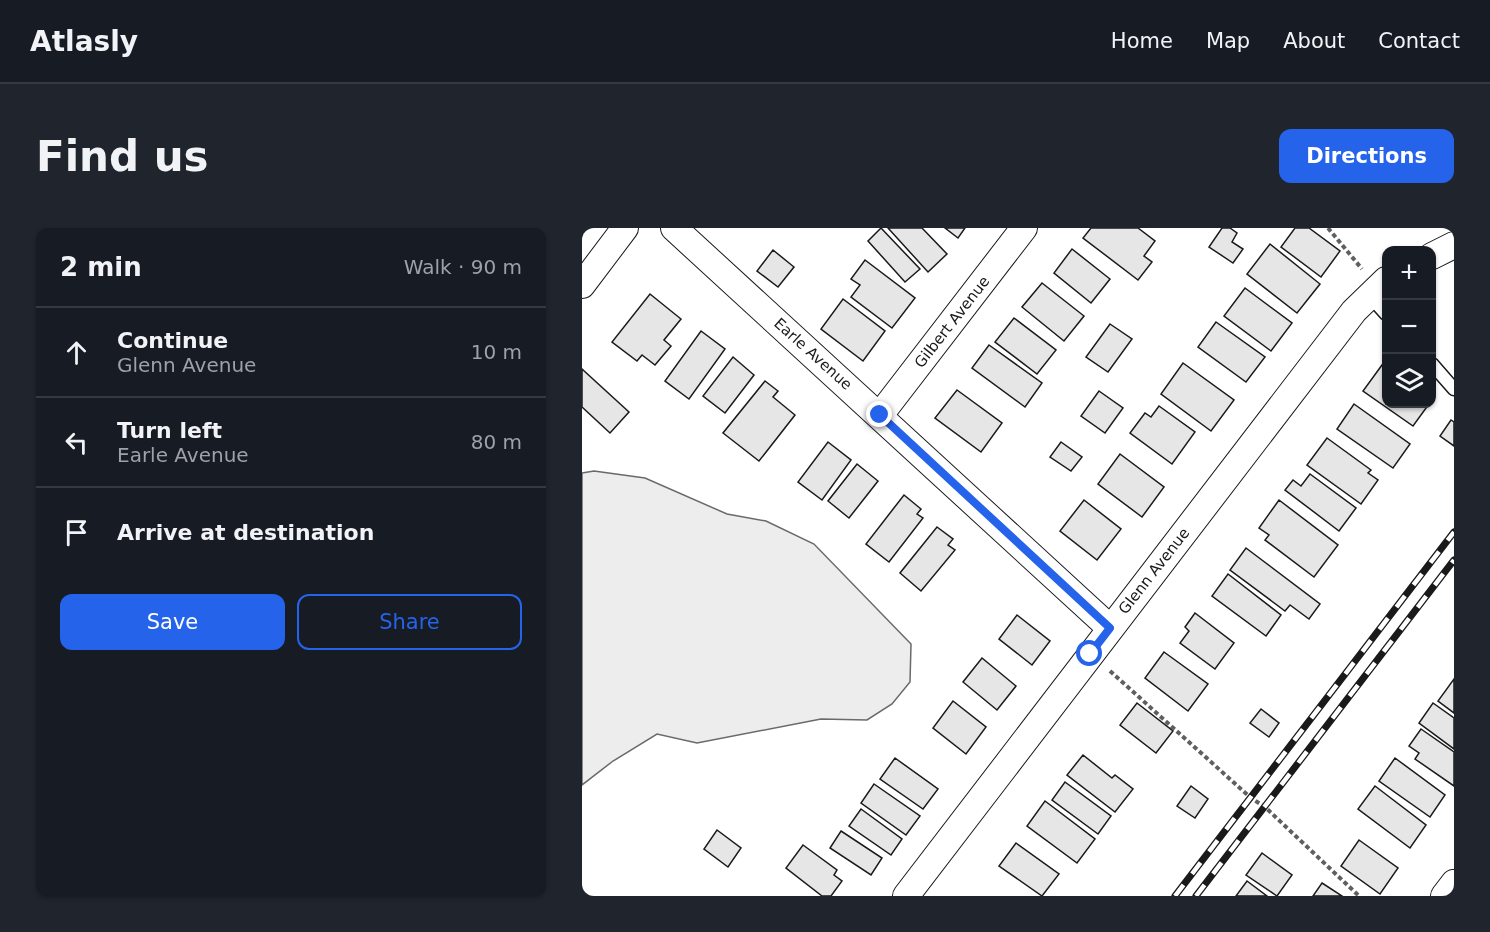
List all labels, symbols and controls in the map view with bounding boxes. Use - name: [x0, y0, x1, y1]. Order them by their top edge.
- text: Atlasly: [30, 25, 138, 58]
- text: Home: [1111, 29, 1173, 53]
- text: Map: [1206, 29, 1250, 53]
- text: About: [1283, 29, 1345, 53]
- text: Contact: [1378, 29, 1460, 53]
- button: Directions: [1279, 129, 1454, 183]
- text: Find us: [36, 132, 209, 181]
- map controls: [1382, 246, 1436, 408]
- button: +: [1382, 246, 1436, 300]
- text: 2 min: [60, 252, 142, 282]
- text: Walk · 90 m: [404, 255, 522, 279]
- street label: Gilbert Avenue: [911, 273, 993, 371]
- button: −: [1382, 300, 1436, 354]
- street label: Earle Avenue: [770, 314, 856, 394]
- text: Continue: [117, 328, 228, 353]
- icon: ahead: [60, 336, 93, 369]
- text: 10 m: [471, 340, 522, 364]
- text: Glenn Avenue: [117, 353, 256, 377]
- button: layers: [1382, 354, 1436, 408]
- route end: [866, 401, 892, 427]
- text: Turn left: [117, 418, 222, 443]
- icon: left: [60, 426, 93, 459]
- text: 80 m: [471, 430, 522, 454]
- text: Earle Avenue: [117, 443, 249, 467]
- icon: arrive: [60, 516, 93, 549]
- text: Arrive at destination: [117, 520, 374, 545]
- street label: Glenn Avenue: [1115, 524, 1193, 618]
- button: Save: [60, 594, 285, 650]
- button: Share: [297, 594, 522, 650]
- route start: [1076, 640, 1102, 666]

